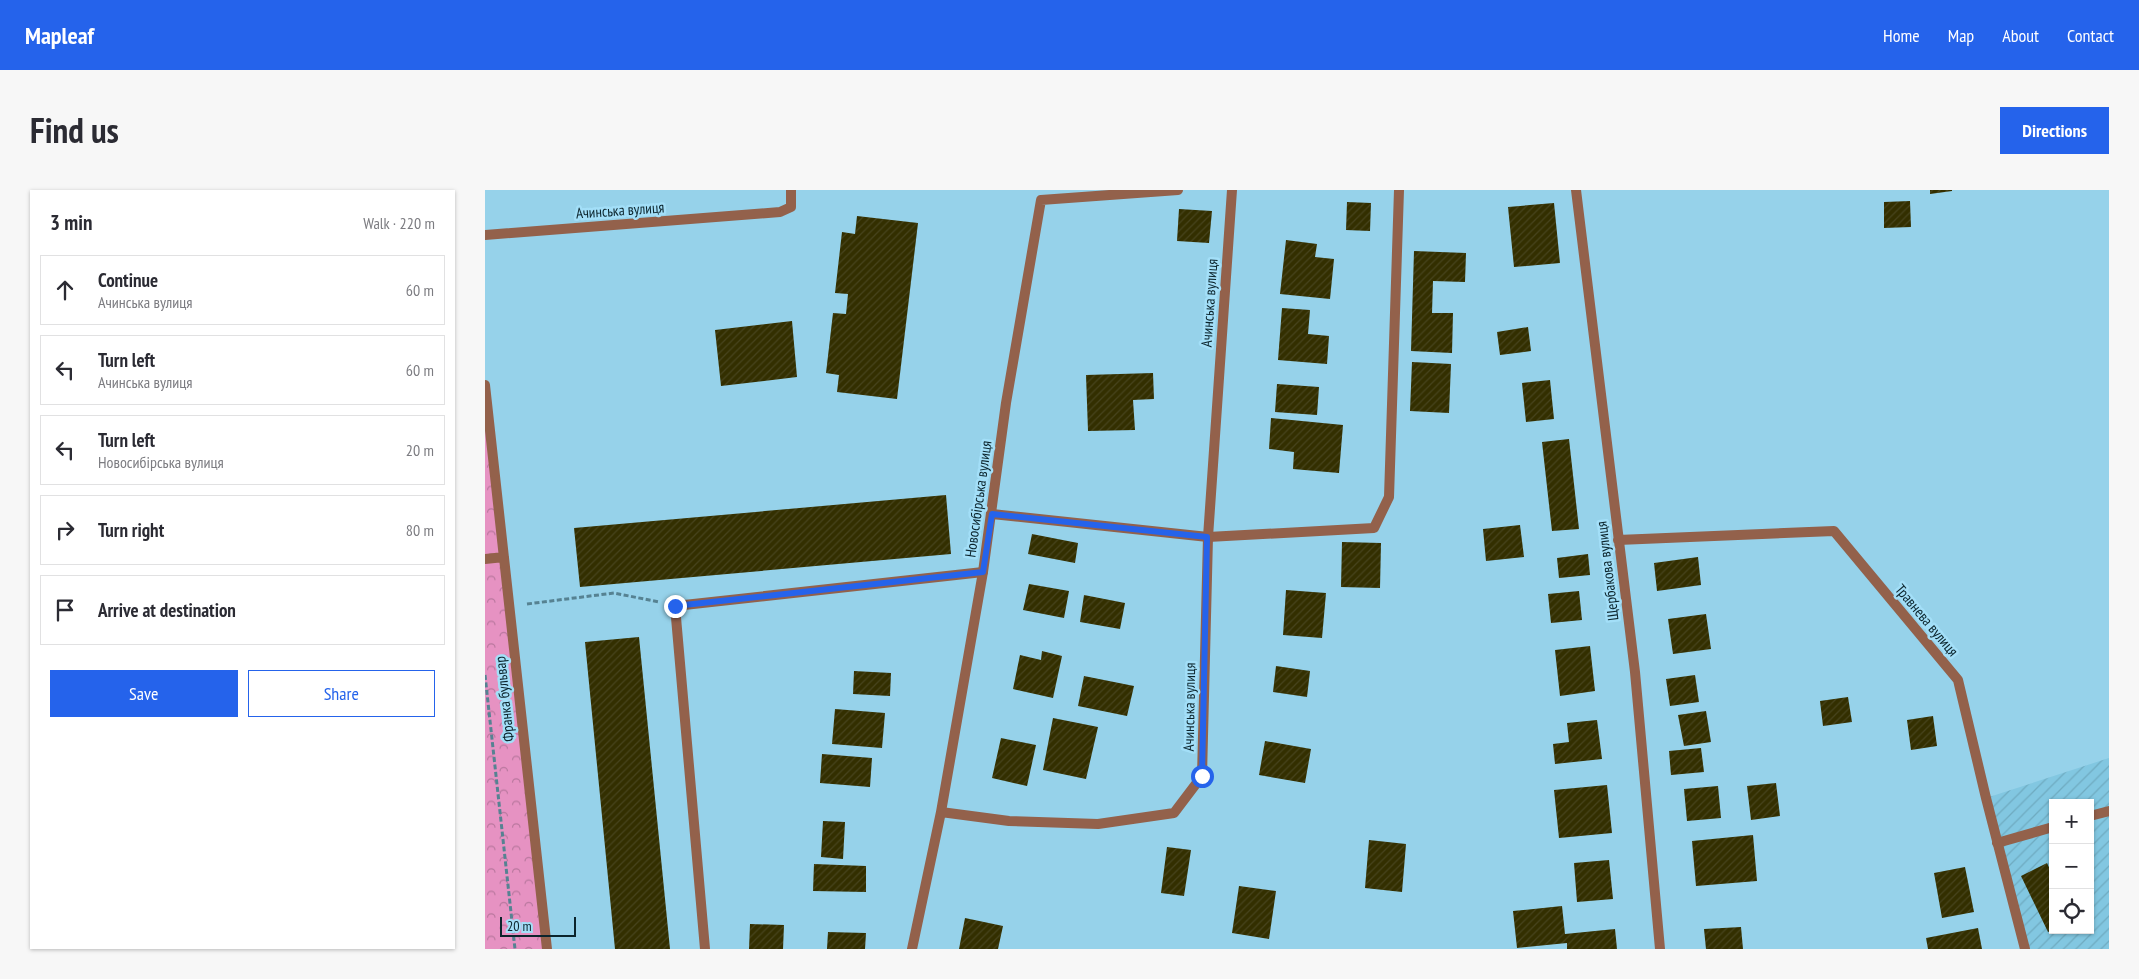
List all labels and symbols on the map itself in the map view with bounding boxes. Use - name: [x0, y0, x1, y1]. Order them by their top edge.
- street label: Ачинська вулиця: [575, 197, 665, 223]
- street label: Ачинська вулиця: [1196, 258, 1222, 348]
- street label: Новосибірська вулиця: [960, 439, 996, 559]
- street label: Щербакова вулиця: [1591, 520, 1623, 622]
- street label: Травнева вулиця: [1891, 580, 1963, 660]
- route end: [664, 595, 687, 618]
- street label: Франка бульвар: [490, 655, 518, 743]
- street label: Ачинська вулиця: [1179, 662, 1199, 751]
- route start: [1191, 765, 1214, 788]
- scale bar: [500, 914, 576, 937]

